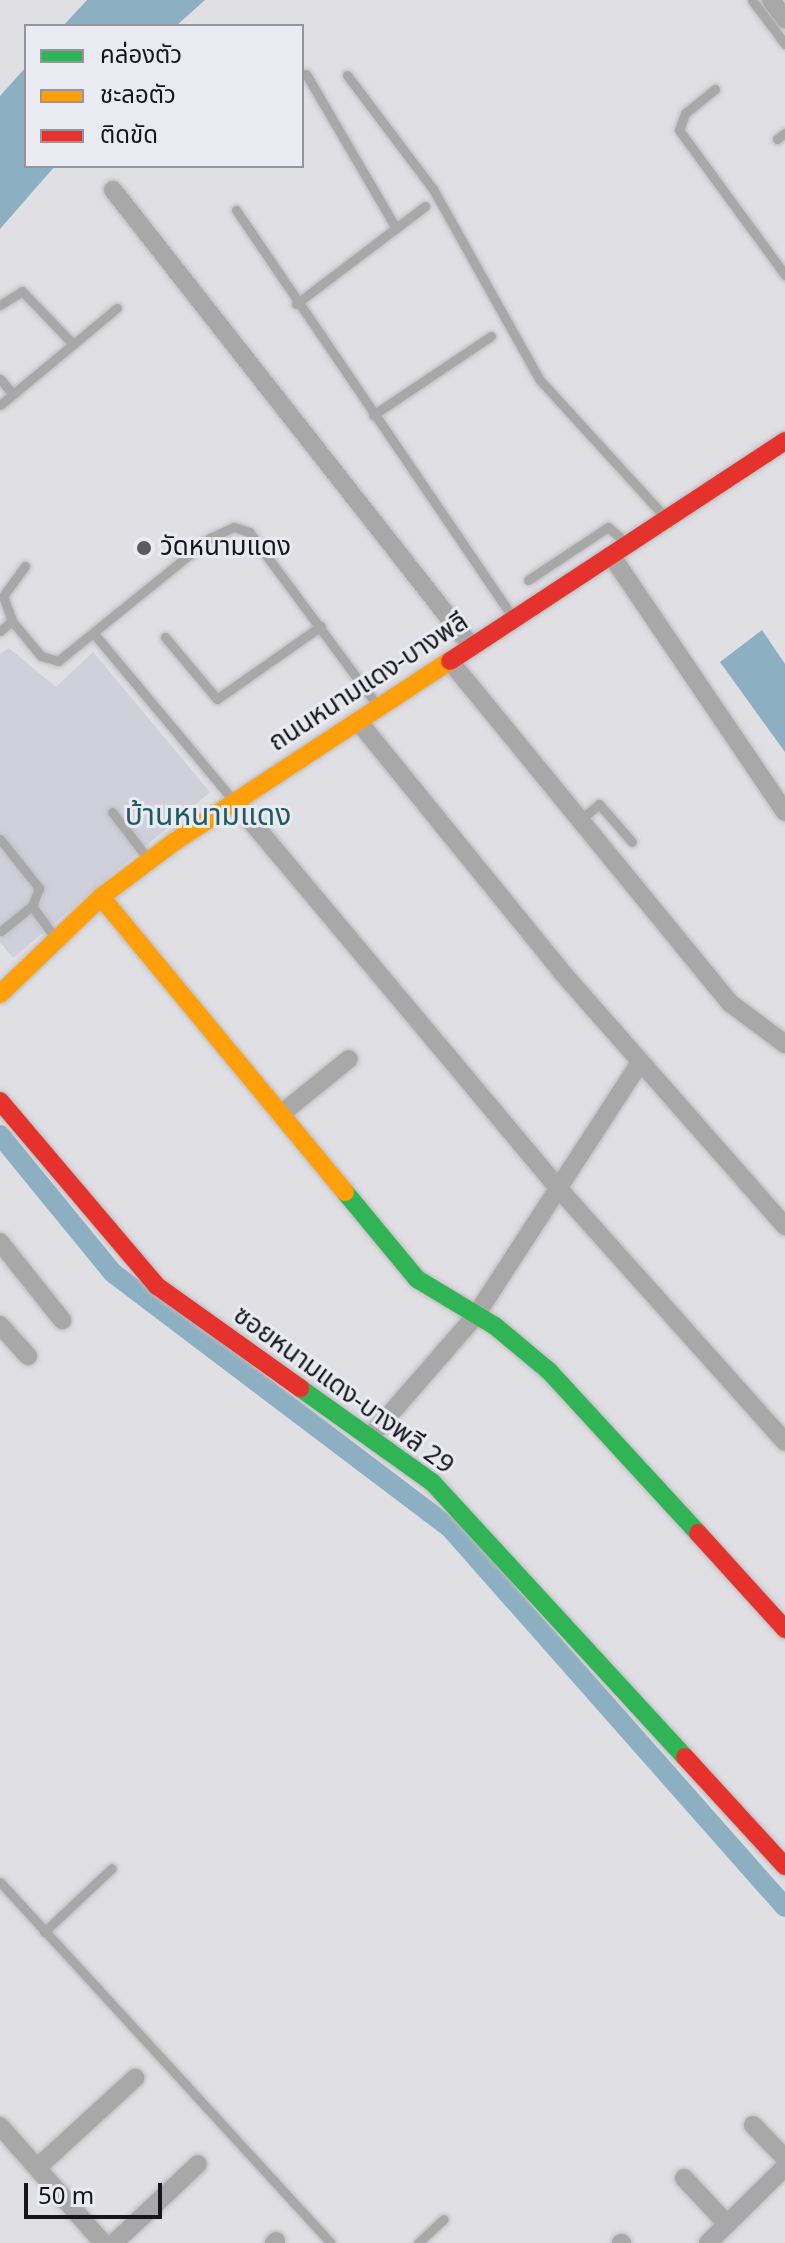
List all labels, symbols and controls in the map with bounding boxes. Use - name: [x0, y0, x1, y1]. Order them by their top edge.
- legend: [24, 24, 304, 168]
- text: คล่องตัว: [100, 38, 182, 74]
- text: ชะลอตัว: [100, 78, 176, 114]
- text: ติดขัด: [100, 118, 158, 154]
- place label: วัดหนามแดง: [160, 532, 291, 564]
- marker: วัดหนามแดง: [135, 539, 153, 557]
- street label: ถนนหนามแดง-บางพลี: [264, 607, 474, 759]
- district label: บ้านหนามแดง: [125, 798, 291, 834]
- street label: ซอยหนามแดง-บางพลี 29: [227, 1300, 459, 1482]
- scale bar: [28, 2167, 166, 2217]
- text: 50 m: [38, 2179, 94, 2215]

